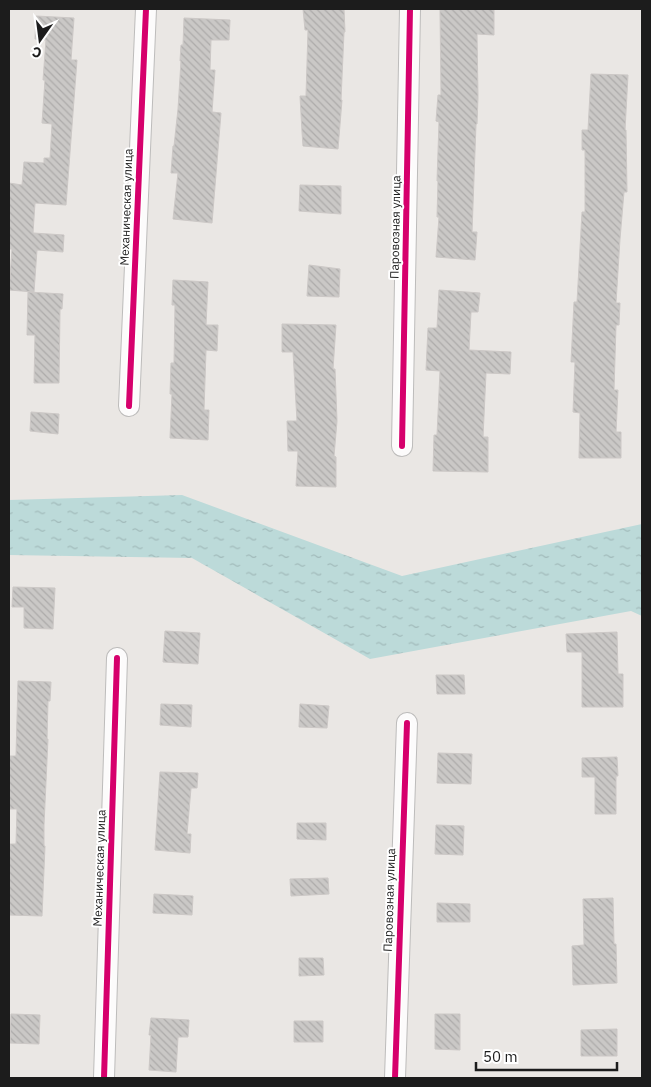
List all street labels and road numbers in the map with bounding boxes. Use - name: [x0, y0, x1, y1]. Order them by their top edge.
- street label: Механическая улица: [116, 148, 136, 266]
- street label: Паровозная улица: [387, 174, 403, 279]
- street label: Механическая улица: [89, 809, 109, 927]
- street label: Паровозная улица: [380, 847, 398, 952]

